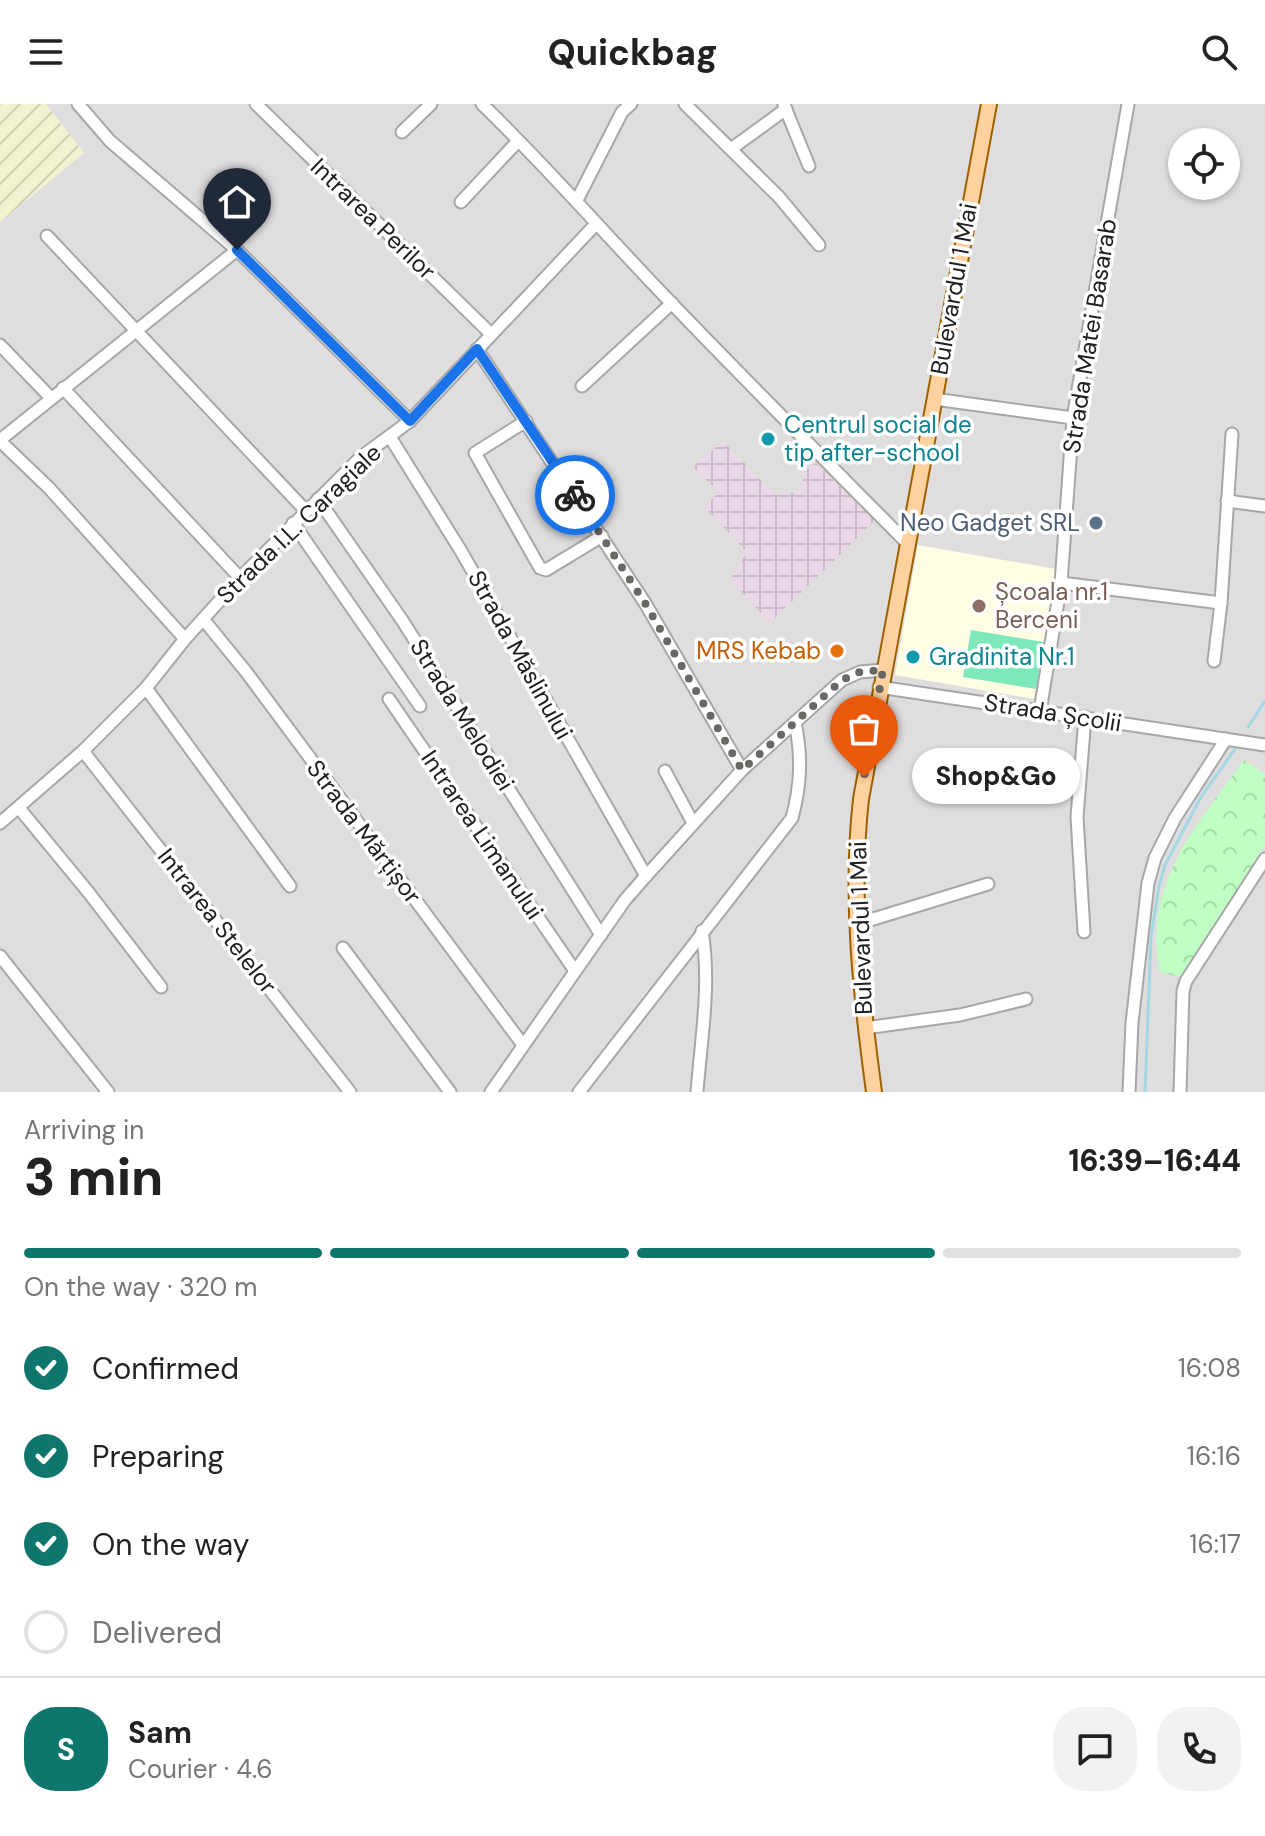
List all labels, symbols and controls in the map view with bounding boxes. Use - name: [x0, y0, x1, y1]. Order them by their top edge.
- text: Quickbag: [547, 29, 718, 76]
- icon: menu: [24, 30, 68, 74]
- icon: search: [1197, 30, 1241, 74]
- map controls: [1168, 128, 1240, 200]
- button: locate: [1168, 128, 1240, 200]
- street label: Intrarea Perilor: [304, 151, 443, 286]
- pin: [203, 168, 271, 250]
- icon: home: [215, 180, 259, 224]
- street label: Bulevardul 1 Mai: [923, 201, 984, 377]
- street label: Strada Matei Basarab: [1056, 216, 1123, 455]
- place label: Centrul social de tip after-school: [784, 409, 972, 468]
- marker: Centrul social de tip after-school: [759, 430, 777, 448]
- street label: Strada I.L. Caragiale: [210, 437, 388, 610]
- courier: [535, 455, 615, 535]
- icon: bike: [553, 473, 597, 517]
- place label: Neo Gadget SRL: [900, 507, 1080, 538]
- marker: Neo Gadget SRL: [1087, 514, 1105, 532]
- street label: Strada Măslinului: [461, 565, 580, 745]
- place label: Școala nr.1 Berceni: [995, 576, 1108, 635]
- marker: Școala nr.1 Berceni: [970, 597, 988, 615]
- street label: Strada Melodiei: [403, 633, 522, 796]
- place label: MRS Kebab: [696, 635, 821, 666]
- place label: Gradinita Nr.1: [929, 641, 1075, 672]
- marker: MRS Kebab: [828, 642, 846, 660]
- marker: Gradinita Nr.1: [904, 648, 922, 666]
- street label: Strada Școlii: [982, 686, 1124, 739]
- pin: [830, 695, 898, 777]
- icon: bag: [842, 707, 886, 751]
- street label: Intrarea Limanului: [414, 744, 550, 925]
- callout: Shop&Go: [912, 749, 1080, 805]
- street label: Strada Mărțișor: [300, 754, 429, 910]
- text: Shop&Go: [935, 759, 1057, 793]
- street label: Bulevardul 1 Mai: [842, 841, 879, 1015]
- street label: Intrarea Stelelor: [151, 842, 284, 1000]
- text: Arriving in: [24, 1113, 144, 1147]
- text: 16:39–16:44: [1068, 1141, 1241, 1180]
- text: 3 min: [24, 1143, 163, 1211]
- text: On the way · 320 m: [24, 1270, 257, 1304]
- icon: check: [24, 1346, 68, 1390]
- text: Confirmed: [92, 1349, 239, 1388]
- text: 16:08: [1178, 1351, 1241, 1385]
- icon: check: [24, 1434, 68, 1478]
- text: Preparing: [92, 1437, 224, 1476]
- text: 16:16: [1187, 1439, 1241, 1473]
- icon: check: [24, 1522, 68, 1566]
- text: On the way: [92, 1525, 249, 1564]
- text: 16:17: [1189, 1527, 1241, 1561]
- text: Delivered: [92, 1613, 222, 1652]
- button: chat: [1053, 1707, 1137, 1791]
- button: phone: [1157, 1707, 1241, 1791]
- text: Sam: [128, 1713, 192, 1752]
- text: S: [57, 1730, 75, 1769]
- text: Courier · 4.6: [128, 1752, 273, 1786]

